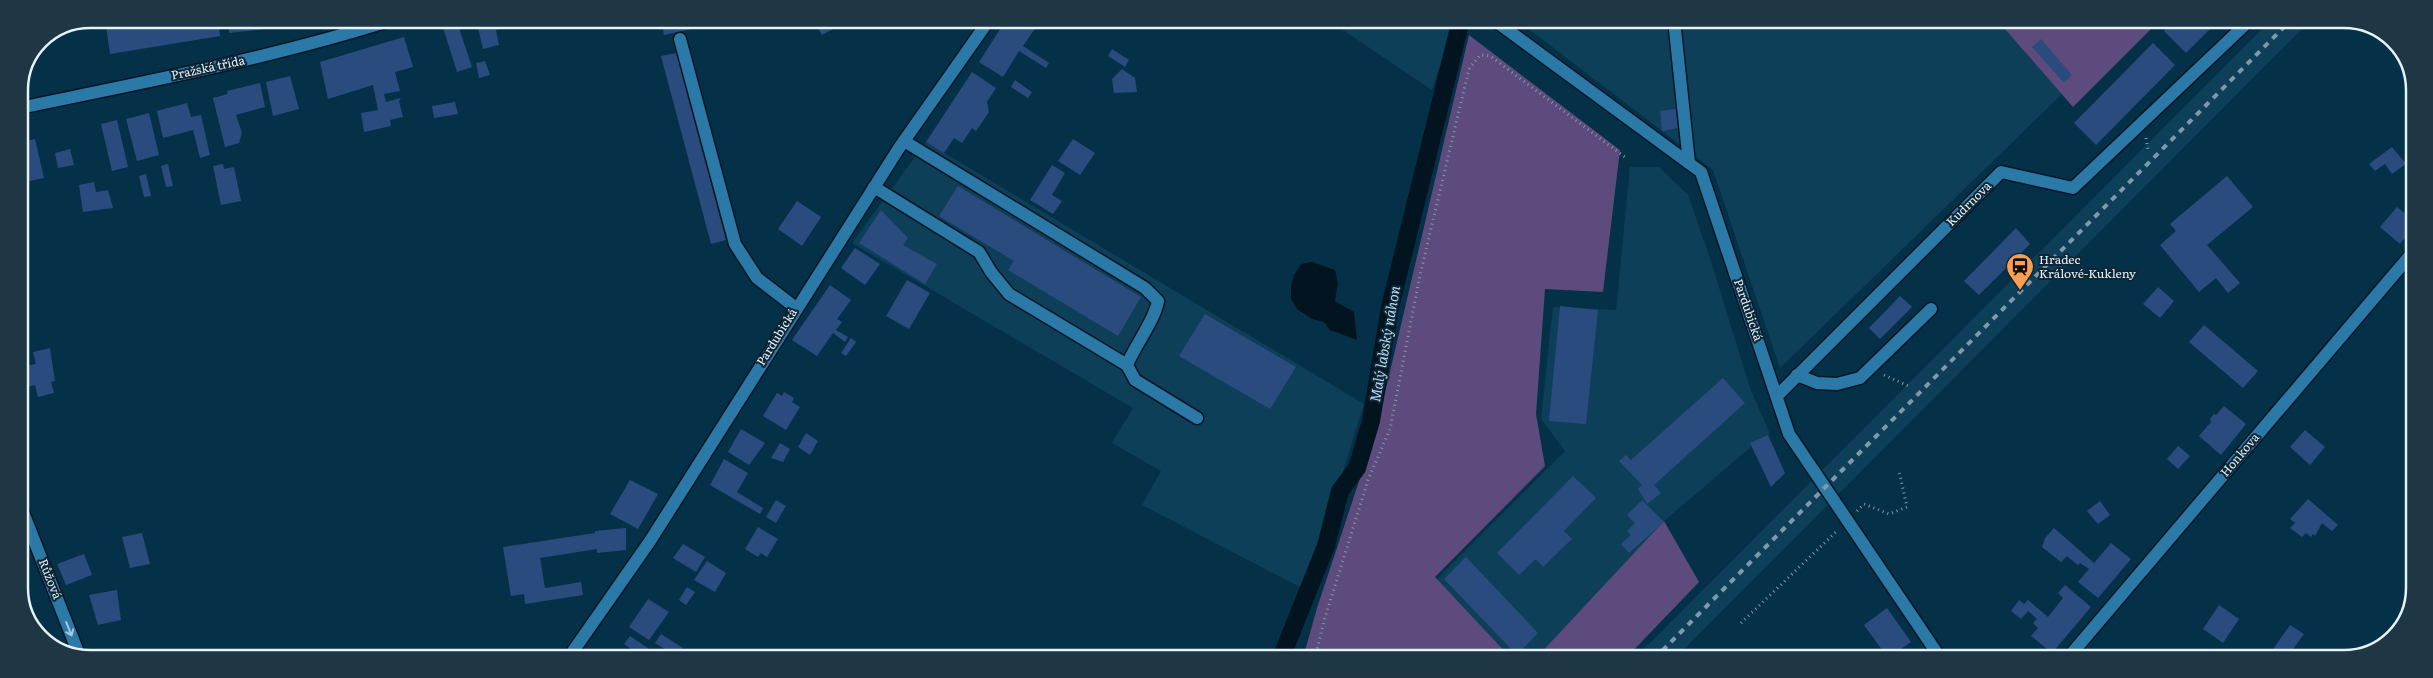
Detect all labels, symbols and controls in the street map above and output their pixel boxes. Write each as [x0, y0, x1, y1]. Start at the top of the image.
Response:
street label: Pražská třída [169, 50, 247, 84]
street label: Kudrnova [1942, 176, 1995, 230]
place label: Hradec Králové-Kukleny [2039, 250, 2136, 282]
station icon: Hradec Králové-Kukleny [2005, 252, 2035, 291]
street label: Pardubická [1730, 276, 1768, 344]
water label: Malý labský náhon [1364, 283, 1404, 404]
street label: Pardubická [751, 304, 801, 369]
street label: Honkova [2216, 428, 2263, 480]
street label: Růžová [35, 556, 67, 602]
one-way arrow [65, 620, 74, 636]

